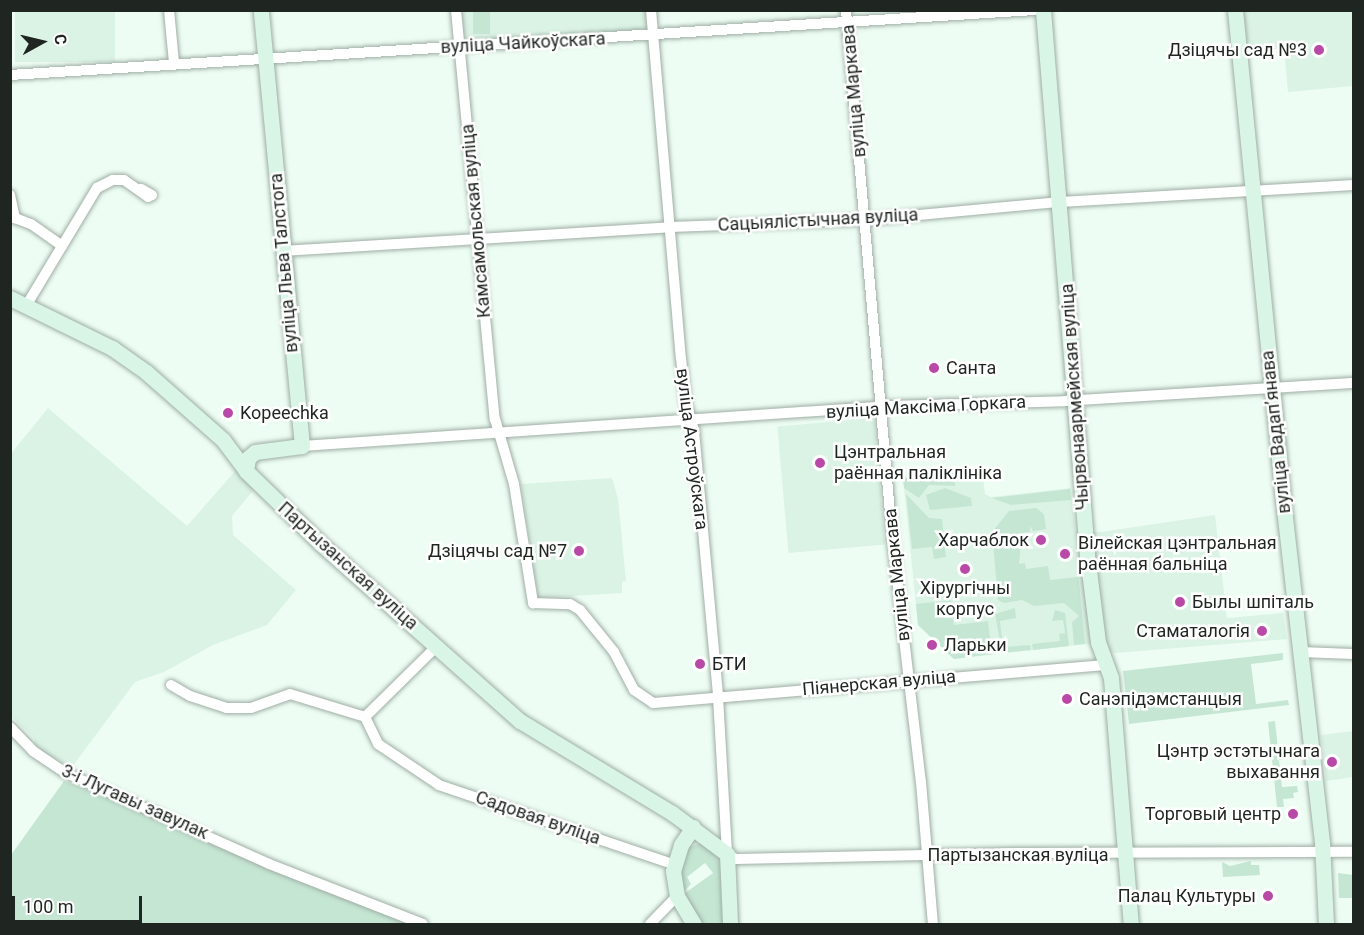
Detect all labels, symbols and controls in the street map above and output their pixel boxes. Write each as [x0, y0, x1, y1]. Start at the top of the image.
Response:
north arrow [12, 12, 72, 72]
street label: вуліца Маркава [837, 24, 871, 158]
street label: вуліца Чайкоўскага [440, 28, 606, 58]
text: С [50, 33, 70, 46]
place label: Дзіцячы сад №3 [1168, 39, 1307, 61]
marker: Дзіцячы сад №3 [1312, 43, 1326, 57]
street label: Камсамольская вуліца [457, 123, 495, 319]
street label: вуліца Льва Талстога [265, 172, 303, 354]
street label: Сацыялістычная вуліца [717, 204, 919, 236]
street label: Чырвонаармейская вуліца [1056, 283, 1094, 511]
street label: вуліца Вадапʼянава [1257, 349, 1295, 515]
place label: Санта [946, 357, 996, 379]
marker: Санта [927, 361, 941, 375]
street label: вуліца Астроўскага [671, 367, 713, 531]
street label: вуліца Максіма Горкага [825, 391, 1027, 423]
place label: Kopeechka [240, 402, 329, 424]
marker: Kopeechka [221, 406, 235, 420]
place label: Цэнтральная раённая паліклініка [834, 442, 1002, 484]
marker: Цэнтральная раённая паліклініка [811, 454, 829, 472]
street label: Партызанская вуліца [274, 497, 422, 635]
street label: вуліца Маркава [879, 508, 915, 642]
place label: Харчаблок [938, 529, 1029, 551]
marker: Харчаблок [1034, 533, 1048, 547]
place label: Вілейская цэнтральная раённая бальніца [1078, 533, 1277, 576]
place label: Дзіцячы сад №7 [428, 540, 567, 562]
marker: Дзіцячы сад №7 [572, 544, 586, 558]
marker: Вілейская цэнтральная раённая бальніца [1056, 545, 1074, 563]
marker: Хірургічны корпус [958, 562, 972, 576]
place label: Хірургічны корпус [920, 578, 1010, 620]
place label: Былы шпіталь [1192, 591, 1314, 613]
marker: Былы шпіталь [1173, 595, 1187, 609]
place label: Стаматалогія [1136, 620, 1250, 642]
marker: Стаматалогія [1255, 624, 1269, 638]
place label: Ларьки [944, 634, 1007, 656]
marker: Ларьки [925, 638, 939, 652]
place label: БТИ [712, 653, 747, 675]
marker: БТИ [693, 657, 707, 671]
street label: Піянерская вуліца [801, 666, 957, 700]
place label: Санэпідэмстанцыя [1079, 688, 1242, 710]
marker: Санэпідэмстанцыя [1060, 692, 1074, 706]
place label: Цэнтр эстэтычнага выхавання [1157, 741, 1320, 783]
marker: Цэнтр эстэтычнага выхавання [1325, 755, 1339, 769]
street label: 3-і Лугавы завулак [58, 760, 212, 844]
street label: Садовая вуліца [473, 787, 603, 849]
place label: Торговый центр [1145, 803, 1281, 825]
marker: Торговый центр [1286, 807, 1300, 821]
street label: Партызанская вуліца [928, 844, 1108, 866]
scale bar [15, 884, 146, 922]
place label: Палац Культуры [1118, 885, 1256, 907]
marker: Палац Культуры [1261, 889, 1275, 903]
text: 100 m [23, 896, 74, 917]

